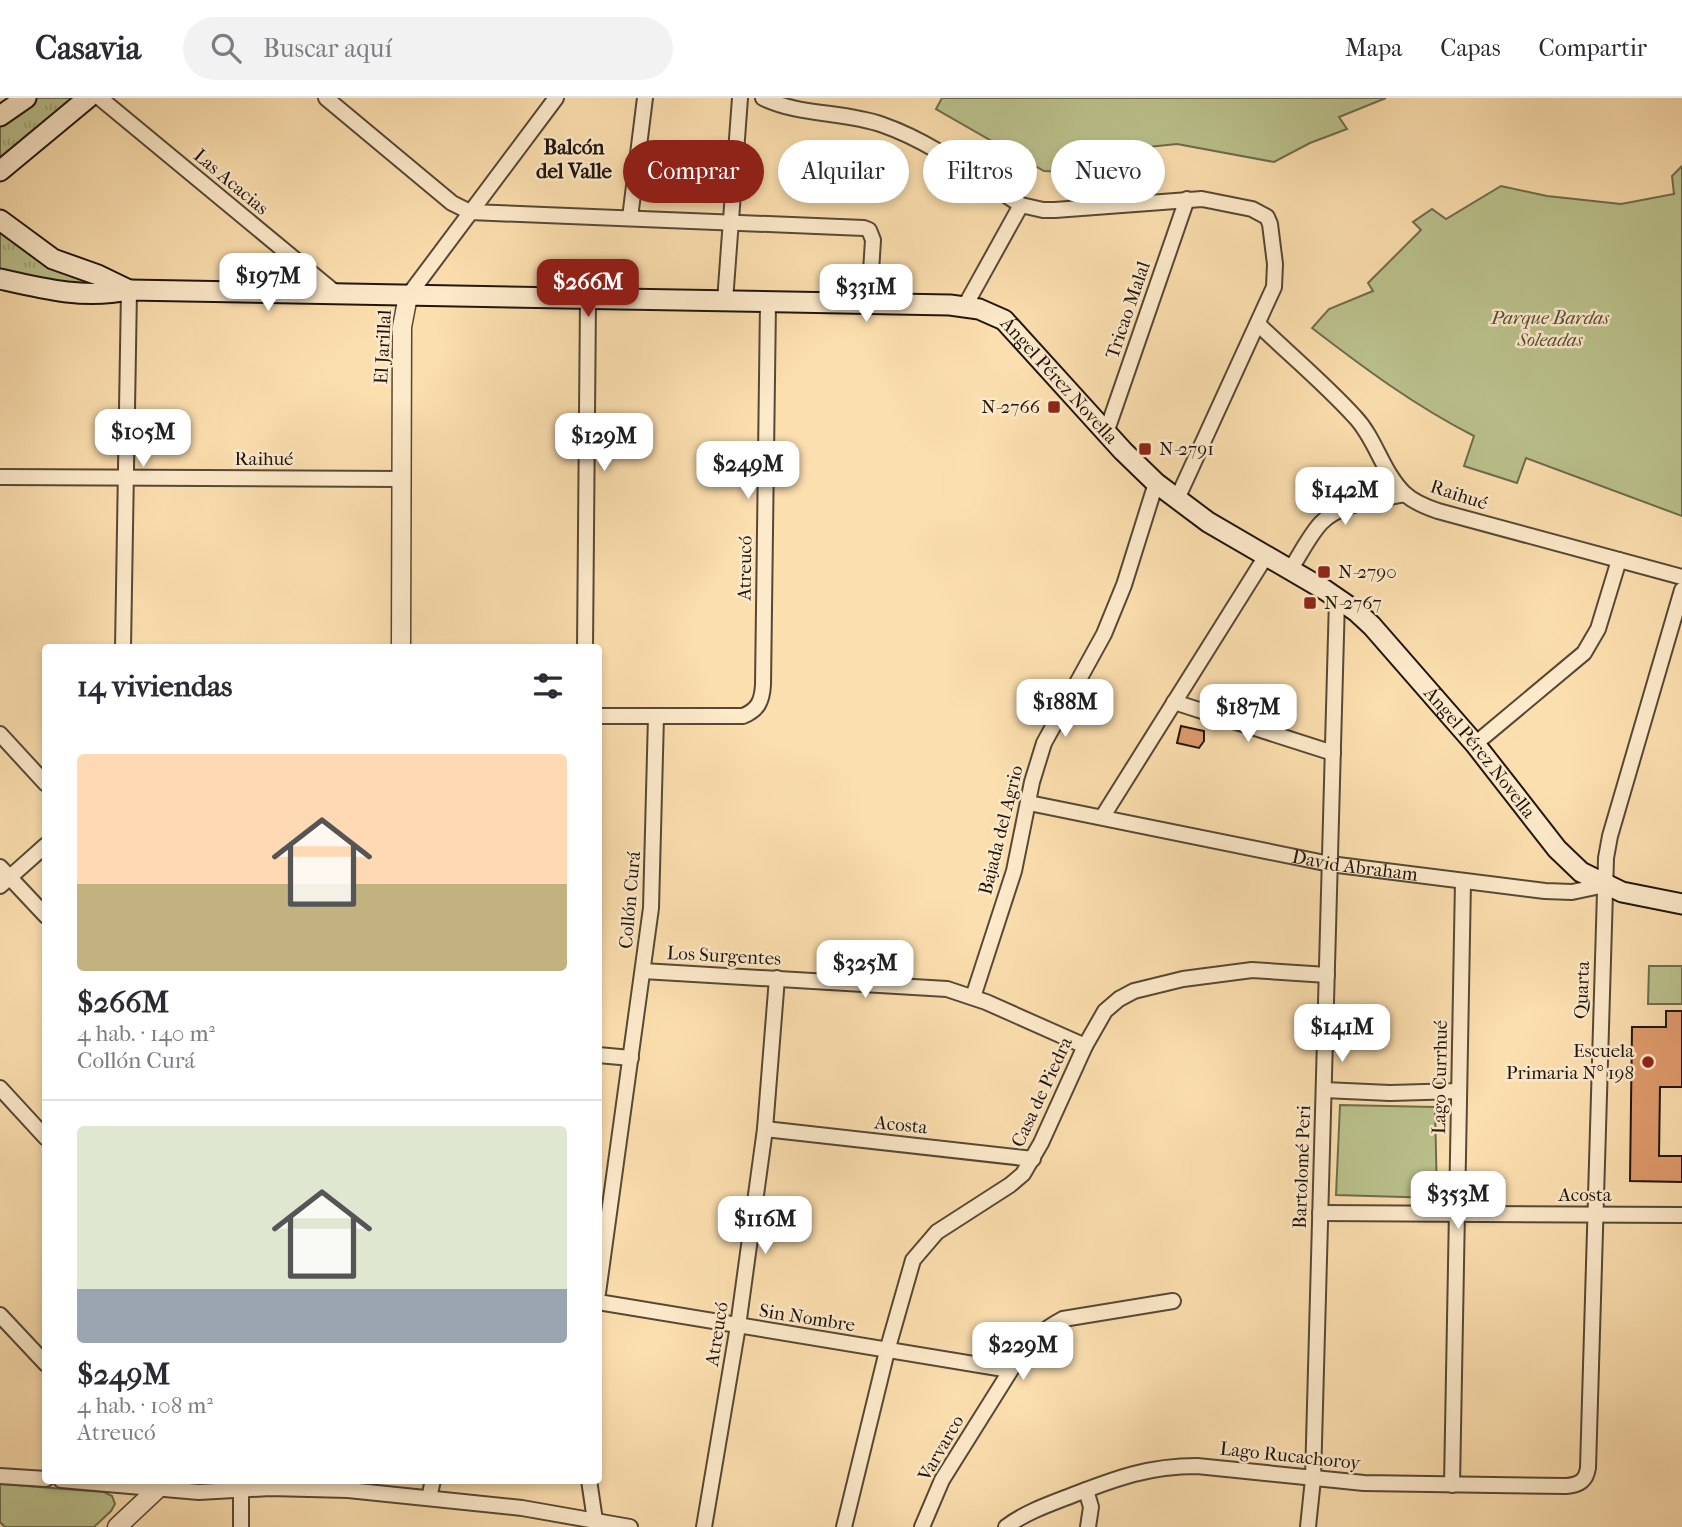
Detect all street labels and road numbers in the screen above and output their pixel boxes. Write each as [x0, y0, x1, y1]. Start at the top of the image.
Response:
street label: Las Acacias [189, 144, 273, 220]
street label: Tricao Malal [1101, 258, 1155, 362]
street label: El Jarillal [370, 309, 396, 385]
street label: Ángel Pérez Novella [995, 312, 1122, 449]
street label: Raihué [235, 448, 293, 470]
street label: Raihué [1428, 475, 1490, 515]
street label: Atreucó [733, 535, 757, 602]
street label: Ángel Pérez Novella [1418, 682, 1540, 823]
street label: Bajada del Agrio [974, 763, 1028, 897]
street label: David Abraham [1290, 846, 1419, 886]
street label: Collón Curá [615, 850, 645, 950]
street label: Los Surgentes [666, 942, 782, 970]
street label: Quarta [1570, 960, 1594, 1019]
street label: Lago Currhué [1428, 1020, 1452, 1134]
street label: Casa de Piedra [1007, 1033, 1077, 1150]
street label: Bartolomé Peri [1289, 1104, 1315, 1229]
street label: Acosta [873, 1111, 929, 1139]
street label: Acosta [1558, 1184, 1612, 1206]
street label: Atreucó [701, 1300, 733, 1369]
street label: Sin Nombre [757, 1300, 857, 1336]
street label: Varvarco [913, 1411, 969, 1486]
street label: Lago Rucachoroy [1219, 1438, 1362, 1474]

